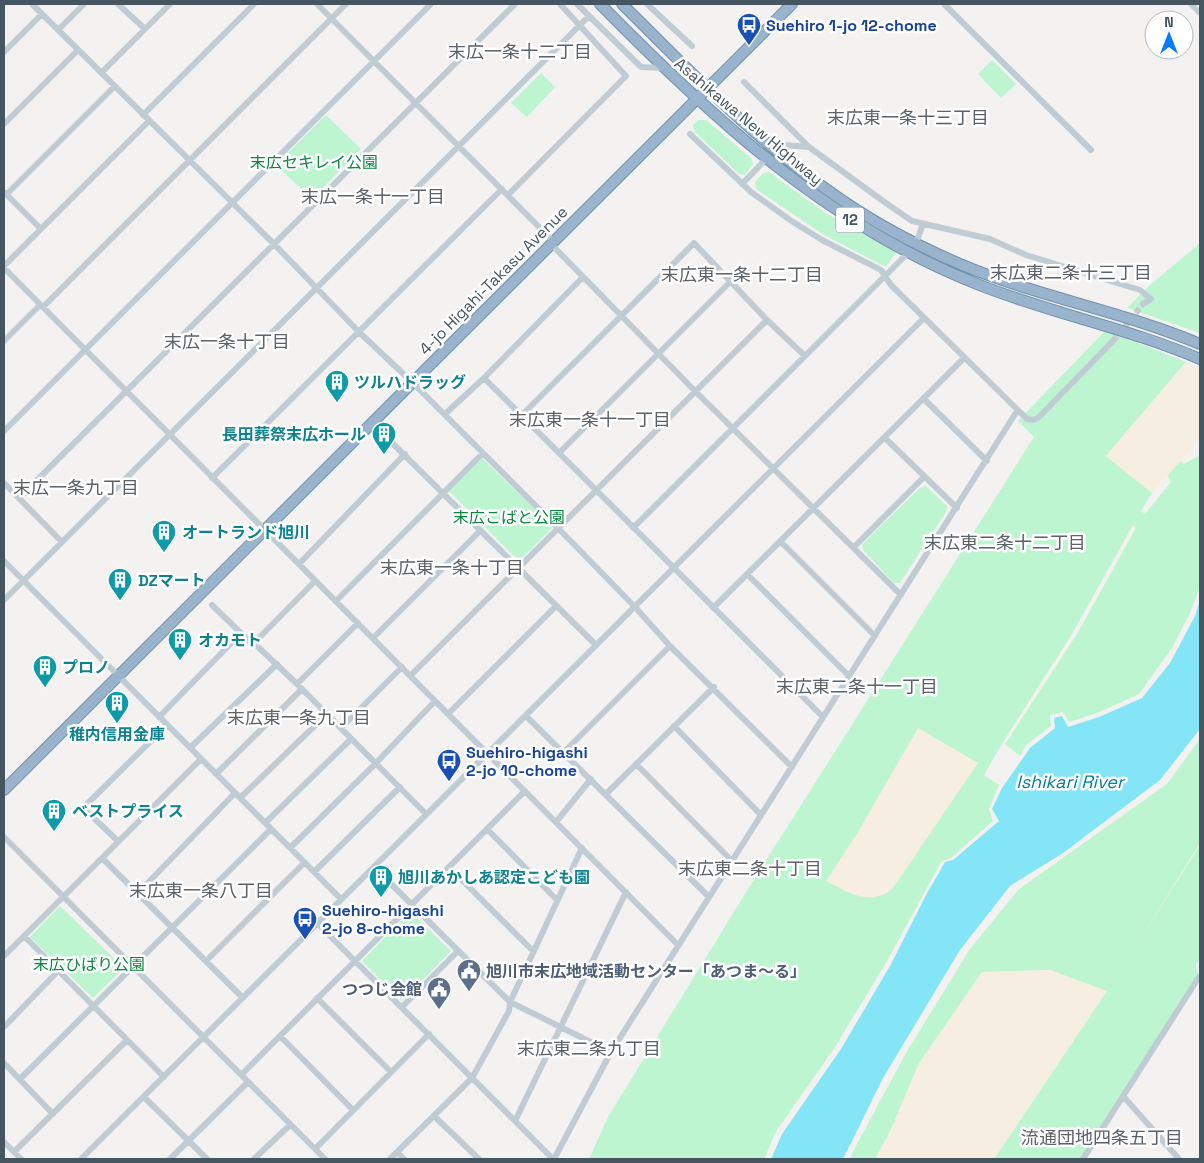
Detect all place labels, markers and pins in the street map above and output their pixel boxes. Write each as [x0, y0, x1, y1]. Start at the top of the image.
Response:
bus stop icon: Suehiro 1-jo 12-chome [736, 12, 762, 46]
place label: Suehiro 1-jo 12-chome [766, 15, 937, 36]
building icon: ツルハドラッグ [324, 369, 350, 403]
place label: ツルハドラッグ [354, 372, 466, 393]
building icon: 長田葬祭末広ホール [371, 421, 397, 455]
place label: 長田葬祭末広ホール [222, 424, 366, 445]
building icon: オートランド旭川 [151, 519, 177, 553]
place label: オートランド旭川 [182, 522, 310, 543]
building icon: DZマート [107, 567, 133, 601]
place label: DZマート [138, 570, 206, 591]
building icon: オカモト [167, 627, 193, 661]
place label: オカモト [198, 630, 262, 651]
building icon: プロノ [32, 654, 58, 688]
place label: プロノ [62, 657, 110, 678]
building icon: 稚内信用金庫 [104, 690, 130, 724]
place label: 稚内信用金庫 [69, 724, 165, 745]
place label: Suehiro-higashi 2-jo 10-chome [466, 742, 588, 781]
bus stop icon: Suehiro-higashi 2-jo 10-chome [436, 748, 462, 782]
building icon: ベストプライス [41, 798, 67, 832]
place label: ベストプライス [72, 801, 184, 822]
building icon: 旭川あかしあ認定こども園 [368, 864, 394, 898]
place label: 旭川あかしあ認定こども園 [398, 867, 590, 888]
place label: Suehiro-higashi 2-jo 8-chome [322, 900, 444, 939]
bus stop icon: Suehiro-higashi 2-jo 8-chome [292, 906, 318, 940]
public building icon: 旭川市末広地域活動センター「あつま〜る」 [456, 958, 482, 992]
place label: 旭川市末広地域活動センター「あつま〜る」 [486, 961, 806, 982]
public building icon: つつじ会館 [426, 976, 452, 1010]
place label: つつじ会館 [342, 979, 422, 1000]

